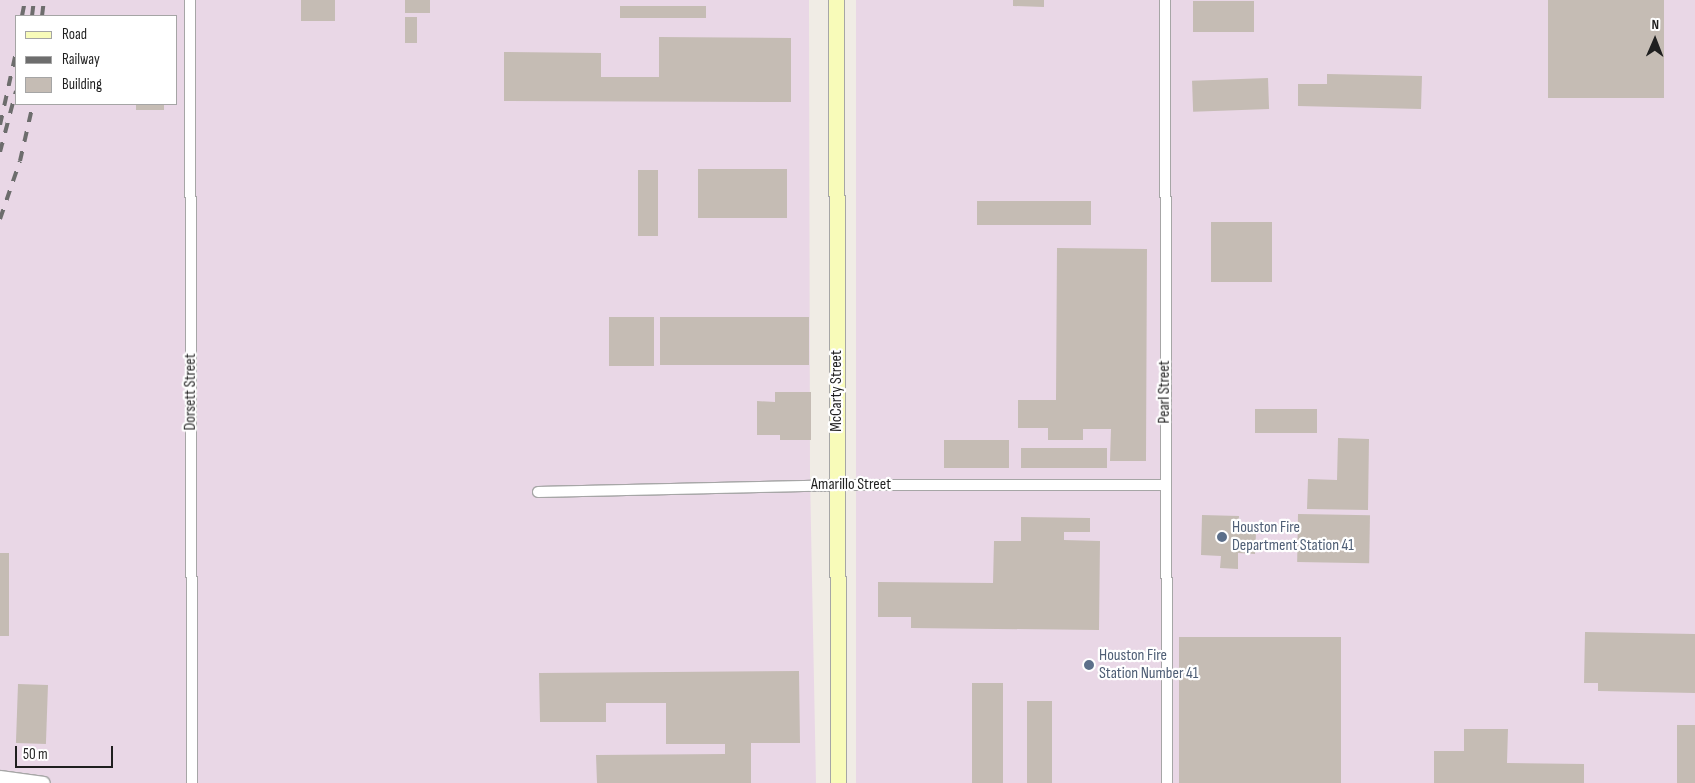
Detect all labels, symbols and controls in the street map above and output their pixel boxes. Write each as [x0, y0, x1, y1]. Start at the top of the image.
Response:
legend [15, 15, 178, 105]
north arrow [1630, 15, 1680, 65]
text: N [1651, 16, 1659, 33]
text: Road [62, 25, 87, 44]
text: Railway [62, 50, 100, 69]
text: Building [62, 75, 102, 94]
street label: McCarty Street [827, 350, 847, 432]
street label: Dorsett Street [181, 353, 201, 431]
street label: Pearl Street [1155, 360, 1175, 424]
street label: Amarillo Street [811, 475, 891, 495]
place label: Houston Fire Department Station 41 [1232, 518, 1354, 556]
marker: Houston Fire Department Station 41 [1216, 531, 1228, 543]
place label: Houston Fire Station Number 41 [1099, 646, 1198, 684]
marker: Houston Fire Station Number 41 [1083, 659, 1095, 671]
scale bar [18, 736, 115, 768]
text: 50 m [23, 745, 48, 764]

